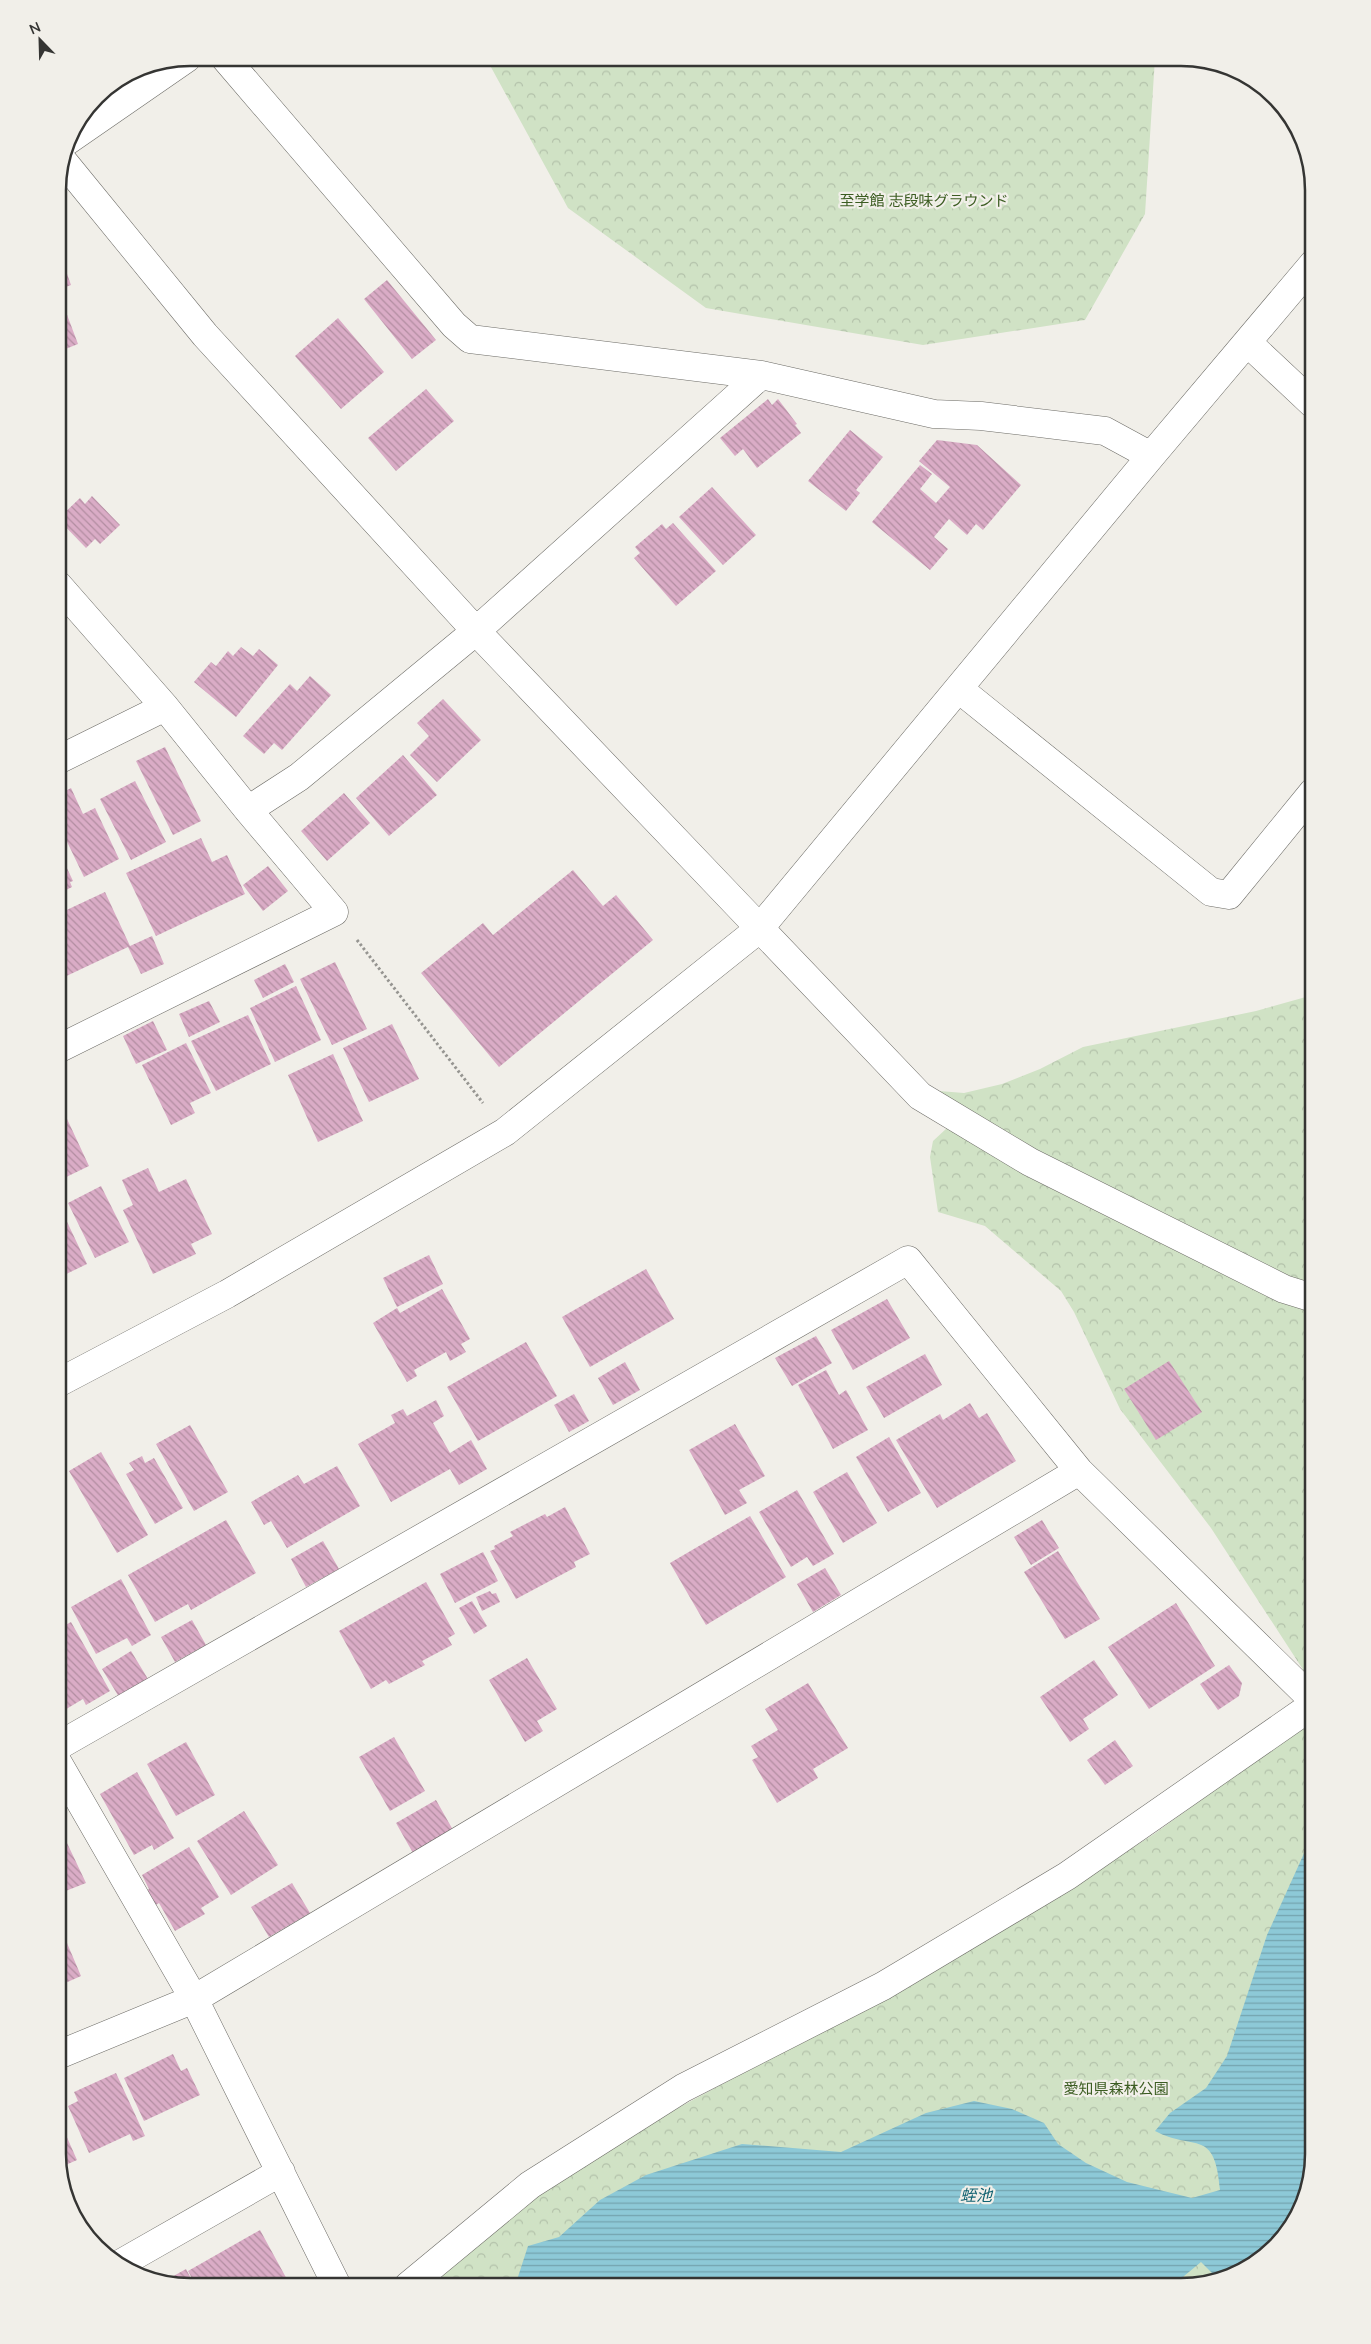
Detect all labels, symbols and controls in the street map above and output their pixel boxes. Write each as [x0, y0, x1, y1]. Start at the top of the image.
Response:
north arrow [15, 15, 65, 65]
text: N [27, 18, 43, 38]
park label: 至学館 志段味グラウンド [840, 191, 1008, 210]
park label: 愛知県森林公園 [1063, 2079, 1169, 2098]
water label: 蛭池 [960, 2185, 994, 2205]

